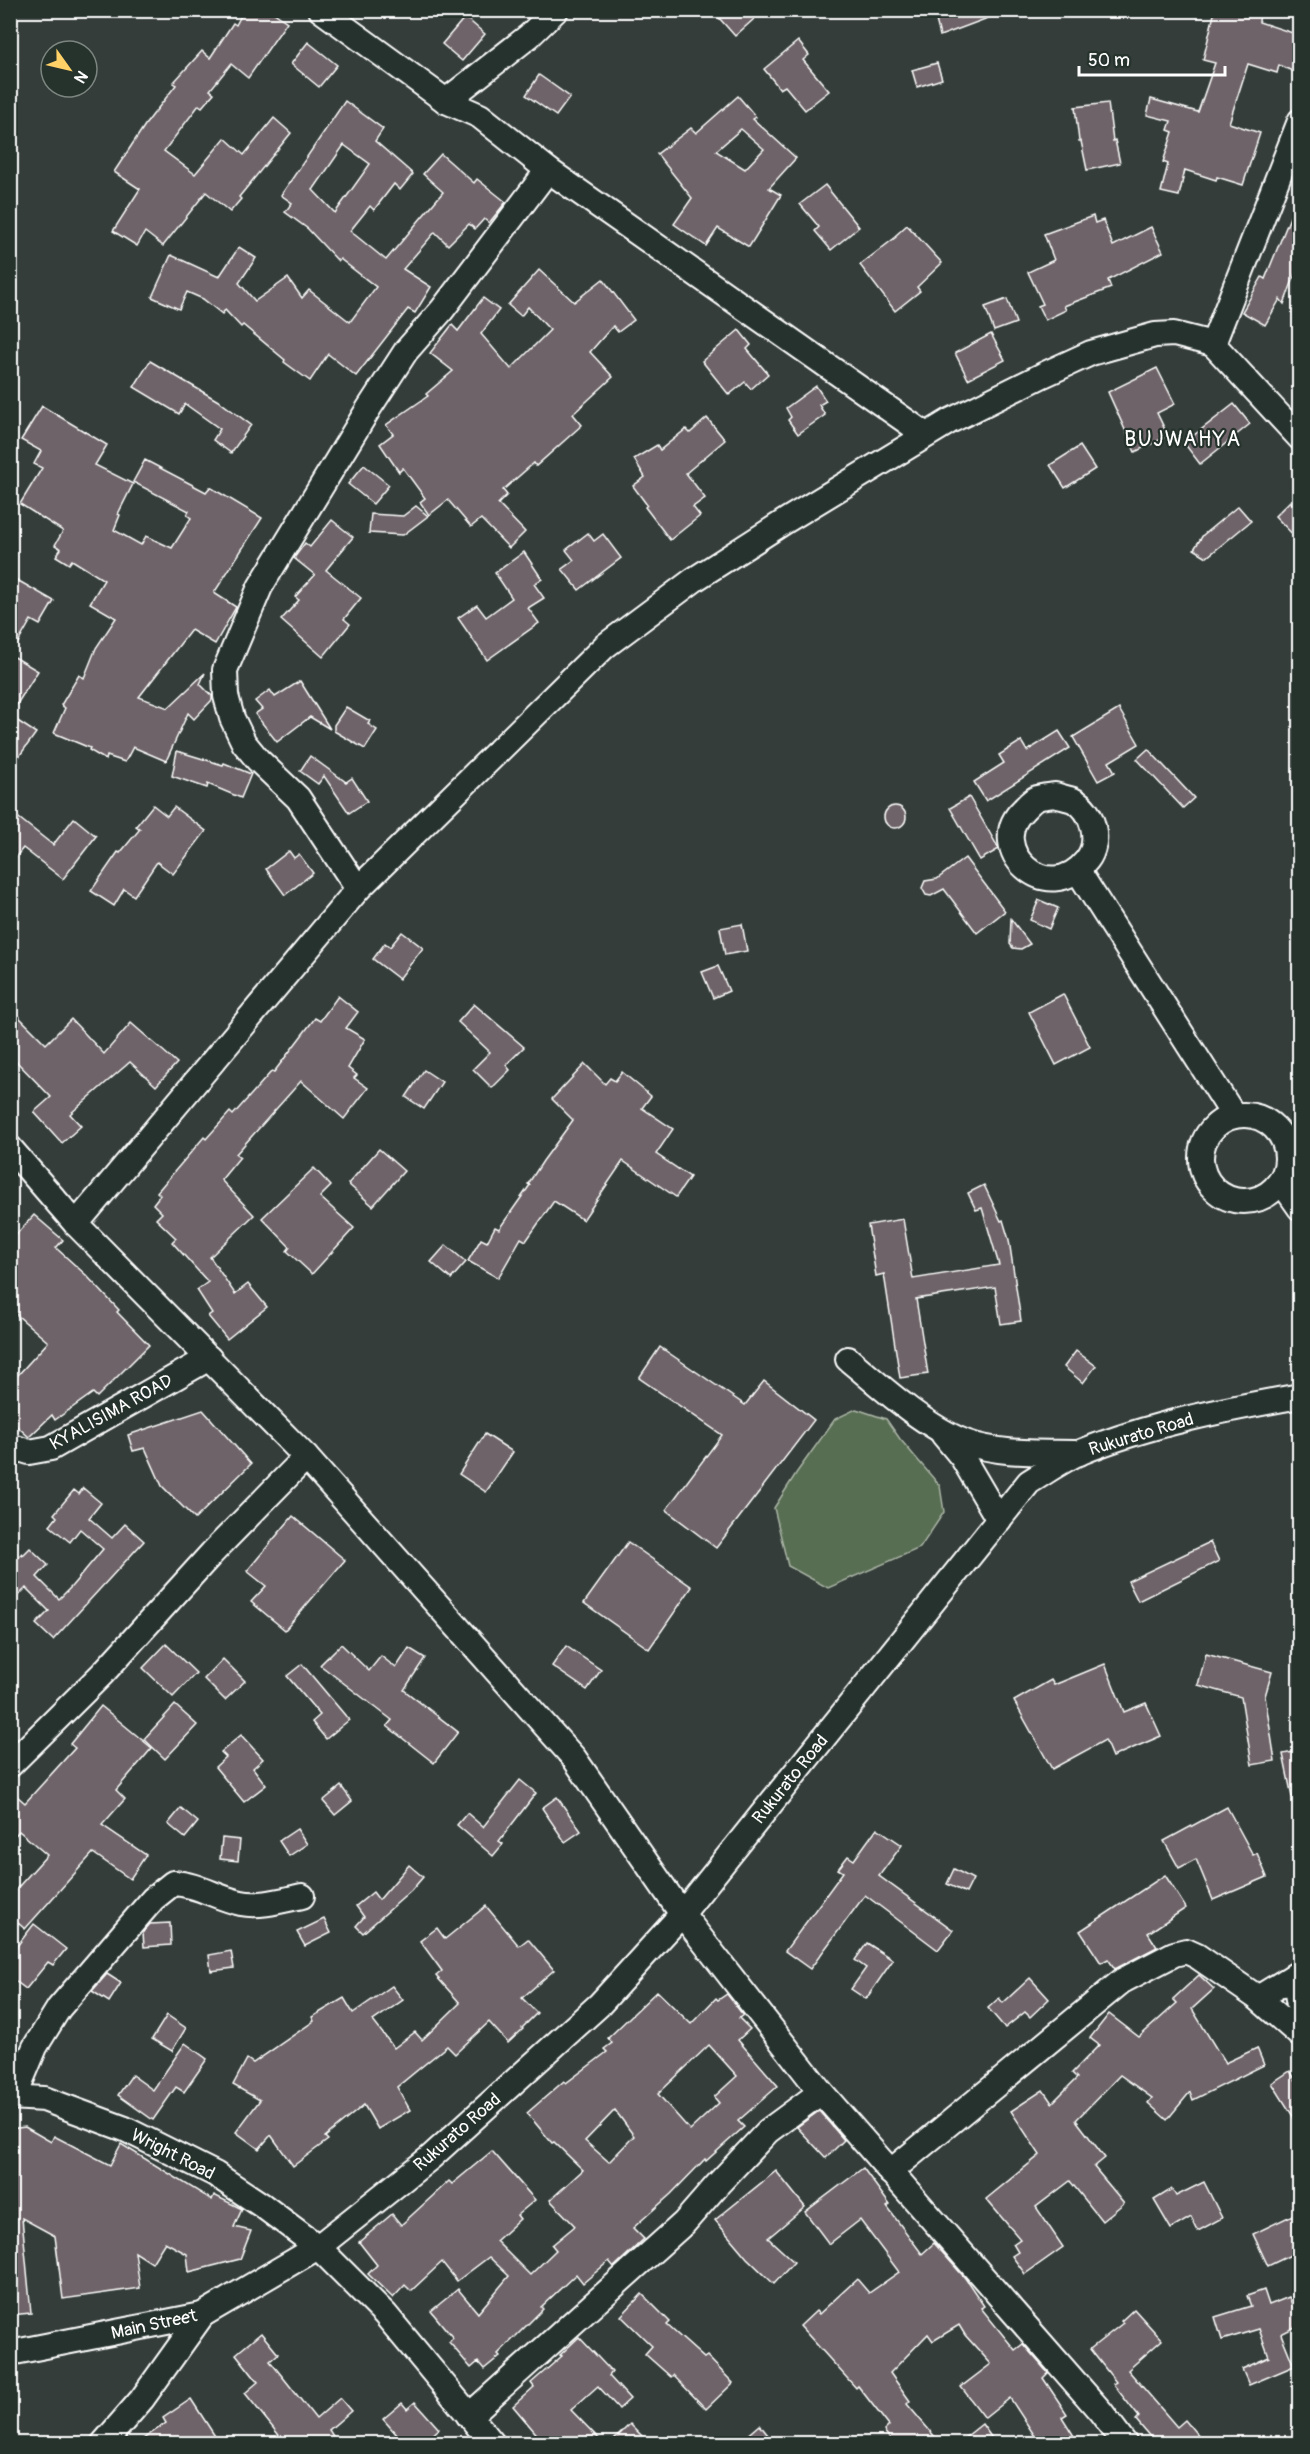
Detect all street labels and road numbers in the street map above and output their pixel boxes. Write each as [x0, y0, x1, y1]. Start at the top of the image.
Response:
street label: KYALISIMA ROAD [46, 1369, 177, 1456]
street label: Rukurato Road [1086, 1408, 1196, 1461]
street label: Rukurato Road [747, 1730, 833, 1829]
street label: Rukurato Road [409, 2088, 506, 2177]
street label: Wright Road [127, 2124, 219, 2185]
street label: Main Street [109, 2304, 200, 2345]

